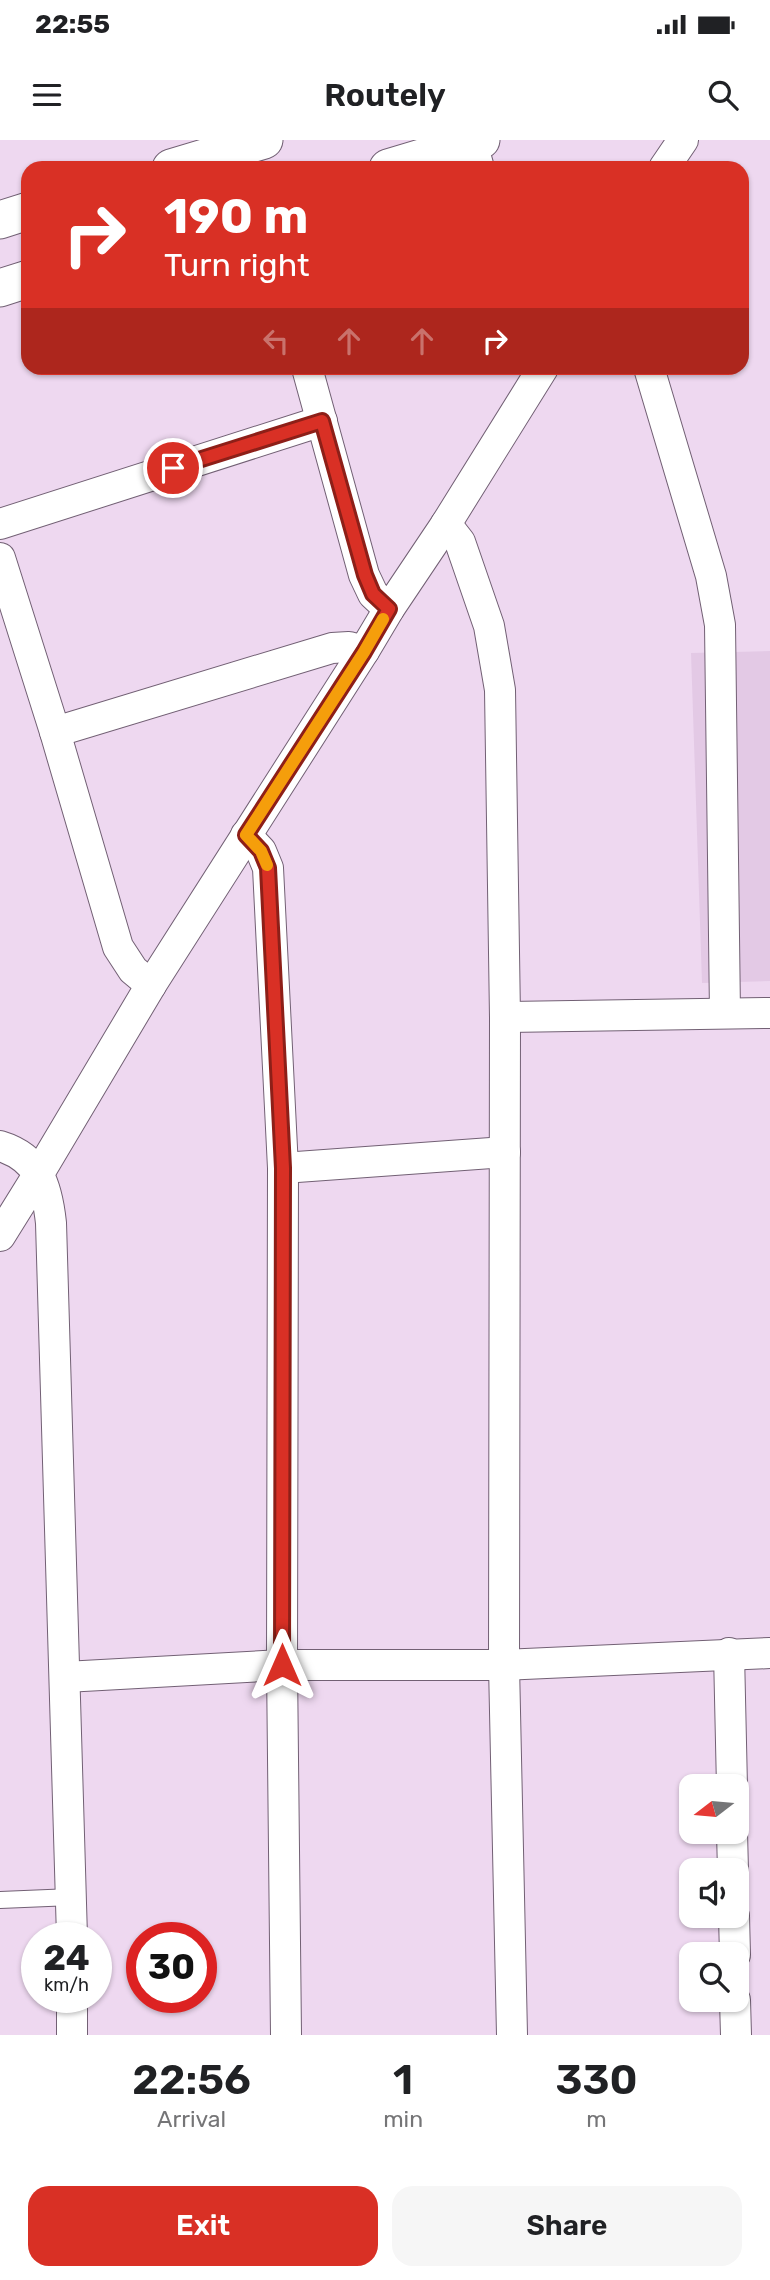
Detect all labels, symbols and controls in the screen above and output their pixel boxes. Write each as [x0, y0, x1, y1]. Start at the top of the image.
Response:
text: 22:55 [35, 9, 110, 40]
icon: menu [28, 76, 66, 114]
text: Routely [324, 76, 446, 114]
icon: search [704, 76, 742, 114]
text: 190 m [164, 187, 308, 245]
icon: right [49, 189, 140, 280]
text: Turn right [164, 246, 309, 284]
icon: left [257, 322, 295, 360]
icon: ahead [330, 322, 368, 360]
icon: ahead [403, 322, 441, 360]
icon: right [476, 322, 514, 360]
pin [143, 438, 203, 498]
icon: arrive [154, 449, 192, 487]
position arrow [245, 1628, 319, 1702]
north arrow [679, 1774, 749, 1844]
map controls [679, 1774, 749, 2012]
button: sound [679, 1858, 749, 1928]
speed limit sign: 30 [126, 1922, 217, 2013]
text: 24 [43, 1937, 90, 1979]
button: search [679, 1942, 749, 2012]
text: km/h [44, 1974, 89, 1996]
text: 22:56 [132, 2055, 251, 2105]
text: 1 [393, 2055, 413, 2105]
text: 330 [555, 2055, 638, 2105]
text: Arrival [157, 2105, 226, 2133]
text: min [383, 2105, 423, 2133]
text: m [586, 2105, 607, 2133]
button: Exit [28, 2186, 378, 2266]
button: Share [392, 2186, 742, 2266]

